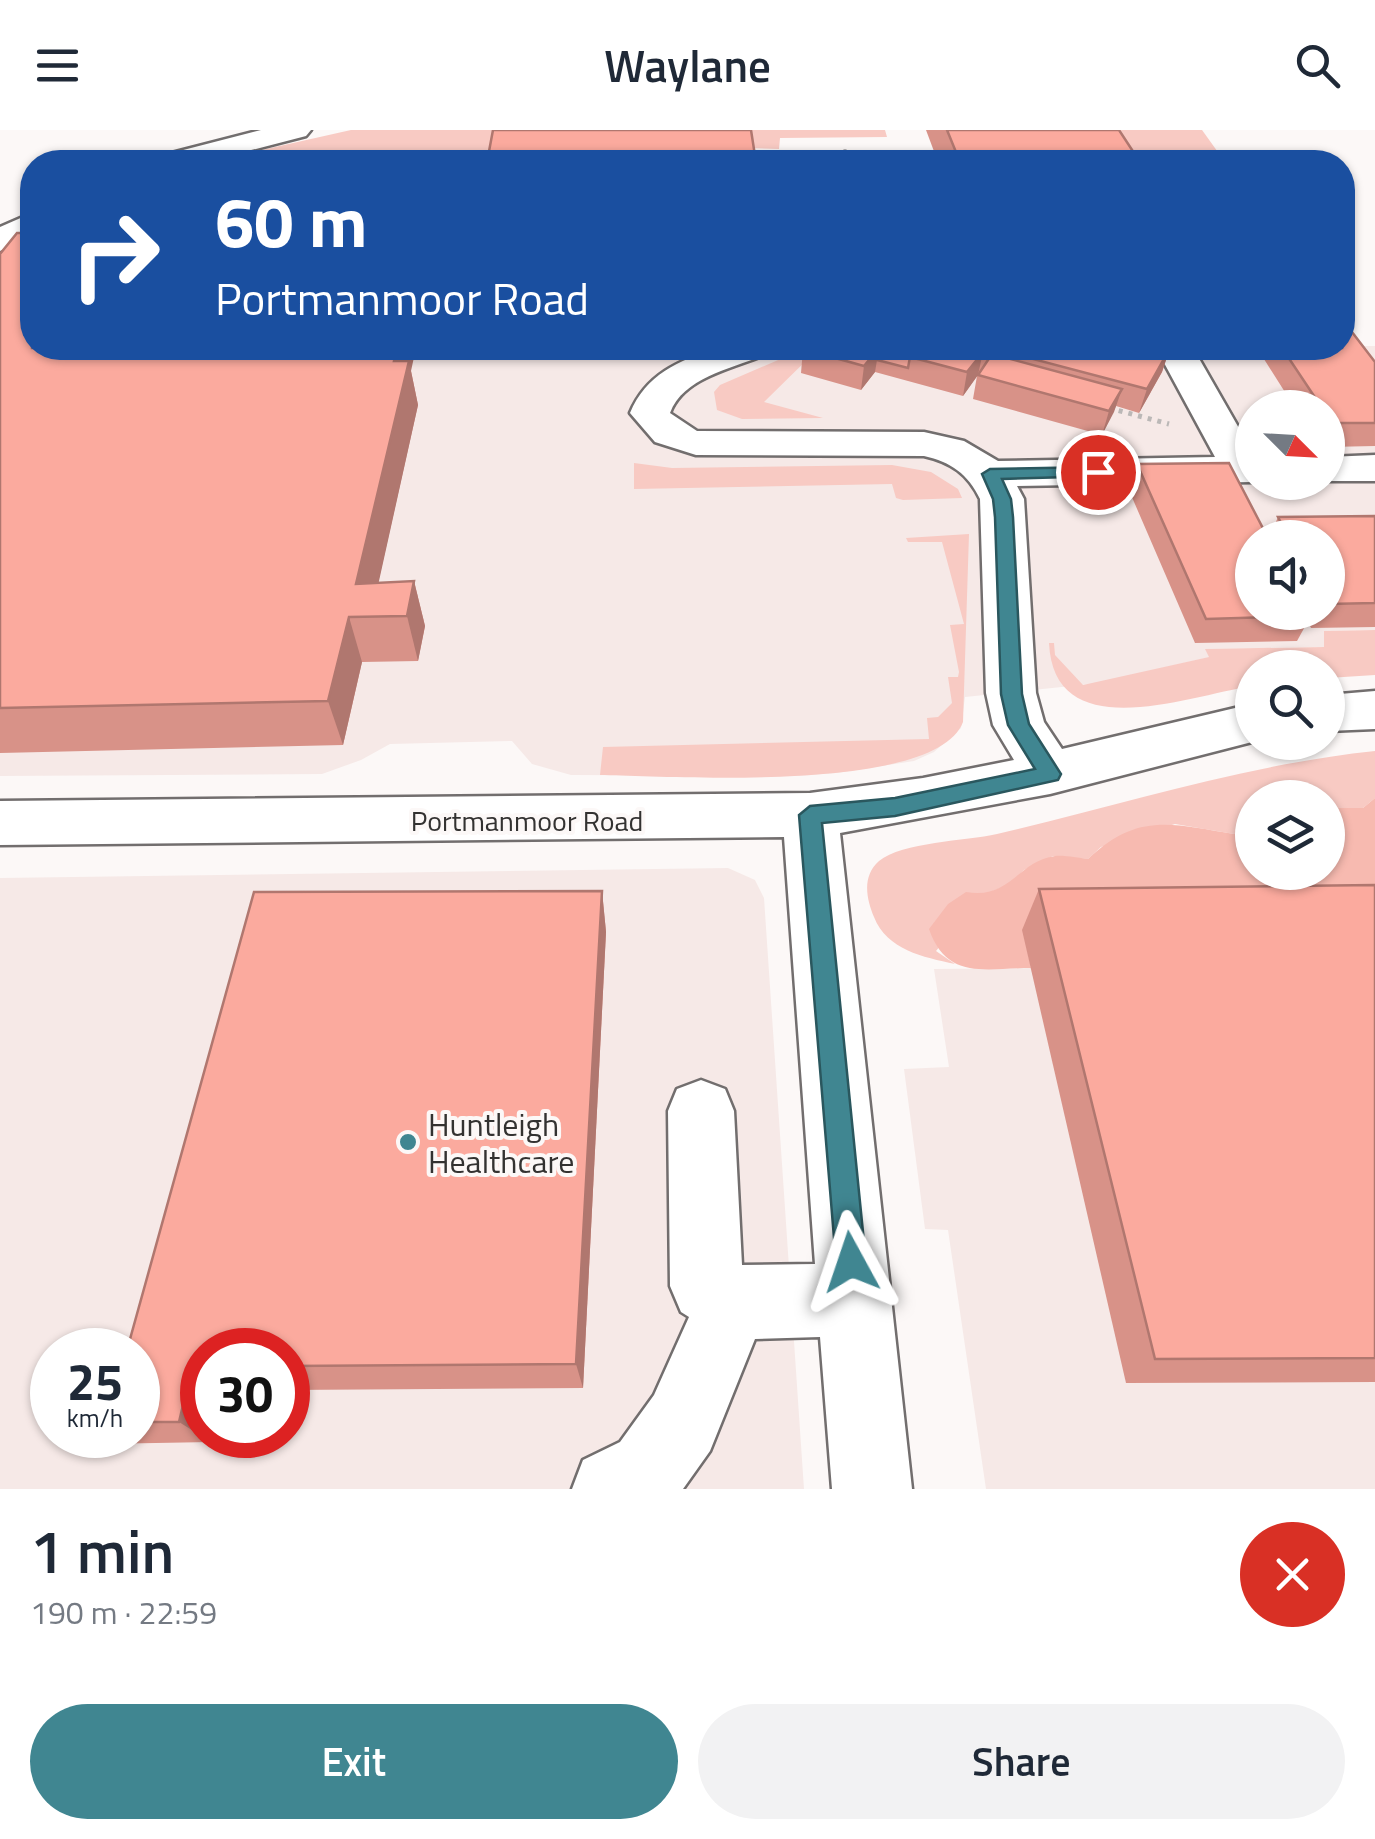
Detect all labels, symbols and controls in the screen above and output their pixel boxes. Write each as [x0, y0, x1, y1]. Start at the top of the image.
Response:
text: Waylane [604, 31, 771, 99]
icon: menu [30, 38, 85, 93]
icon: search [1290, 38, 1345, 93]
text: 60 m [215, 168, 368, 274]
icon: right [50, 190, 180, 320]
text: Portmanmoor Road [215, 264, 589, 332]
north arrow [1235, 390, 1345, 500]
map controls [1235, 390, 1345, 890]
pin [1056, 430, 1141, 515]
icon: arrive [1071, 445, 1126, 500]
button: sound [1235, 520, 1345, 630]
button: search [1235, 650, 1345, 760]
button: layers [1235, 780, 1345, 890]
street label: Portmanmoor Road [411, 799, 643, 842]
place label: Huntleigh Healthcare [428, 1100, 574, 1185]
marker: Huntleigh Healthcare [397, 1131, 419, 1153]
position arrow [799, 1210, 903, 1314]
speed limit sign: 30 [180, 1328, 310, 1458]
text: 25 [67, 1343, 123, 1419]
text: km/h [67, 1399, 123, 1437]
text: 1 min [30, 1505, 174, 1596]
button: close [1240, 1522, 1345, 1627]
text: 190 m · 22:59 [30, 1588, 217, 1636]
button: Exit [30, 1704, 678, 1819]
button: Share [698, 1704, 1345, 1819]

